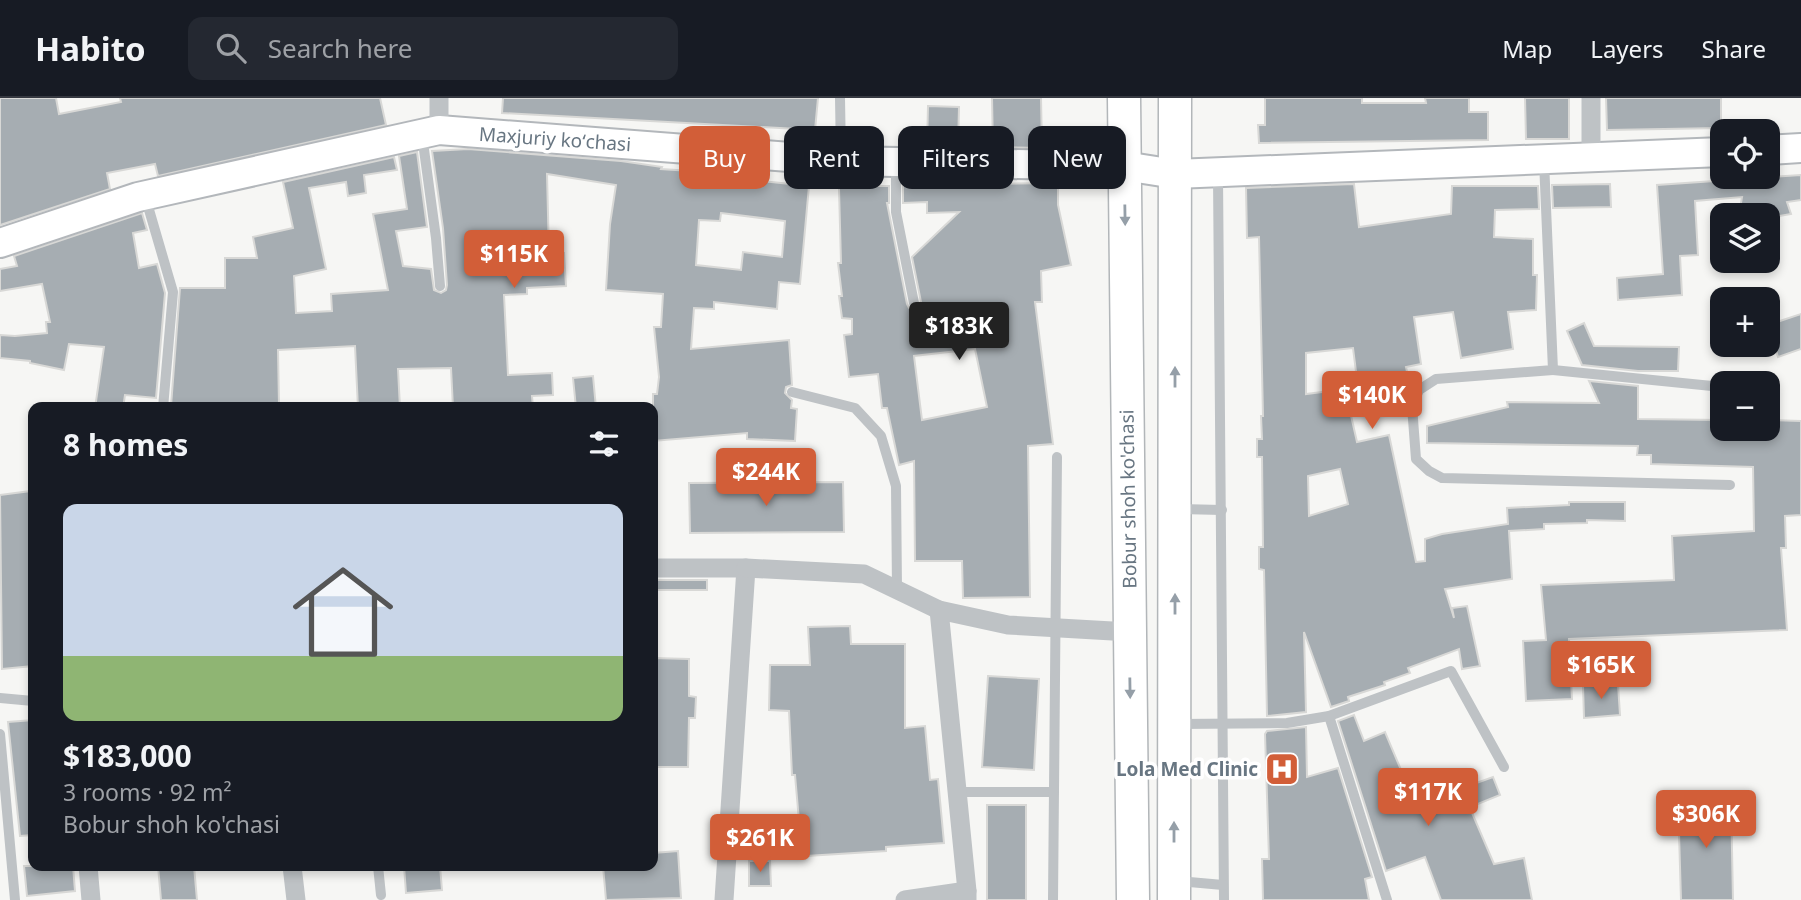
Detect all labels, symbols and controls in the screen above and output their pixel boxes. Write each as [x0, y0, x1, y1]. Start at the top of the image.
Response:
search box [188, 17, 678, 80]
text: Habito [35, 26, 146, 71]
icon: search [212, 29, 250, 67]
text: Search here [268, 30, 412, 66]
text: Map [1502, 32, 1552, 65]
text: Layers [1590, 32, 1664, 65]
text: Share [1702, 32, 1766, 65]
map controls [1710, 119, 1780, 441]
button: locate [1710, 119, 1780, 189]
street label: Maxjuriy koʻchasi [478, 121, 632, 157]
chip: Buy [679, 126, 770, 189]
chip: Rent [784, 126, 884, 189]
chip: Filters [898, 126, 1014, 189]
chip: New [1028, 126, 1126, 189]
button: layers [1710, 203, 1780, 273]
one-way arrow [1119, 204, 1130, 226]
pin: $115K [465, 230, 563, 290]
text: $115K [480, 237, 548, 269]
button: + [1710, 287, 1780, 357]
pin: $183K [910, 302, 1008, 362]
text: $183K [925, 309, 993, 341]
one-way arrow [1169, 366, 1181, 388]
button: − [1710, 371, 1780, 441]
pin: $140K [1323, 372, 1421, 431]
text: $140K [1338, 378, 1406, 410]
street label: Bobur shoh ko'chasi [1113, 409, 1143, 589]
text: 8 homes [63, 424, 188, 465]
icon: filters [585, 425, 623, 463]
pin: $244K [717, 448, 815, 508]
text: $244K [732, 455, 800, 487]
icon: home [280, 549, 406, 675]
one-way arrow [1169, 593, 1181, 615]
pin: $165K [1552, 642, 1650, 701]
text: $165K [1567, 648, 1635, 680]
one-way arrow [1124, 677, 1136, 699]
text: $183,000 [63, 735, 192, 776]
hospital icon: Lola Med Clinic [1263, 750, 1301, 788]
place label: Lola Med Clinic [1116, 756, 1258, 782]
pin: $117K [1379, 768, 1477, 828]
text: $117K [1394, 775, 1462, 807]
text: 3 rooms · 92 m² [63, 776, 232, 808]
pin: $306K [1657, 790, 1755, 850]
text: $306K [1672, 797, 1740, 829]
text: Bobur shoh ko'chasi [63, 808, 280, 840]
pin: $261K [711, 814, 809, 874]
text: $261K [726, 821, 794, 853]
one-way arrow [1168, 821, 1180, 843]

